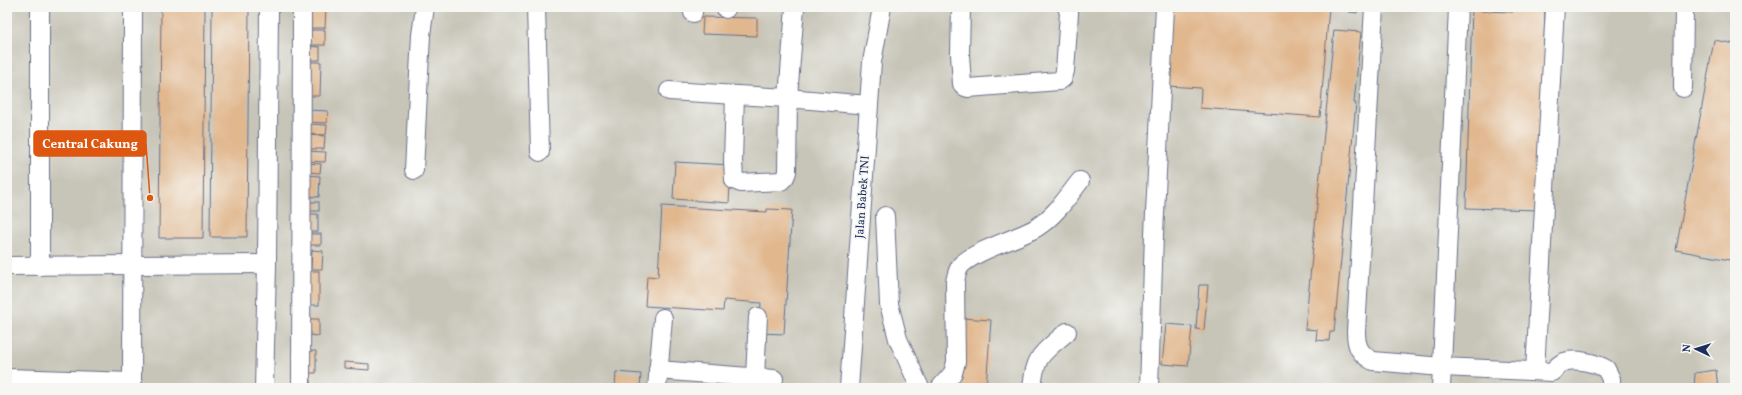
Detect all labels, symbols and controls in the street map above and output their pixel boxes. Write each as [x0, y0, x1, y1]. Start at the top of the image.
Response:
callout: Central Cakung [34, 131, 146, 156]
text: Central Cakung [42, 136, 138, 154]
street label: Jalan Babek TNI [852, 155, 874, 239]
north arrow [1676, 329, 1716, 369]
text: N [1680, 344, 1695, 353]

